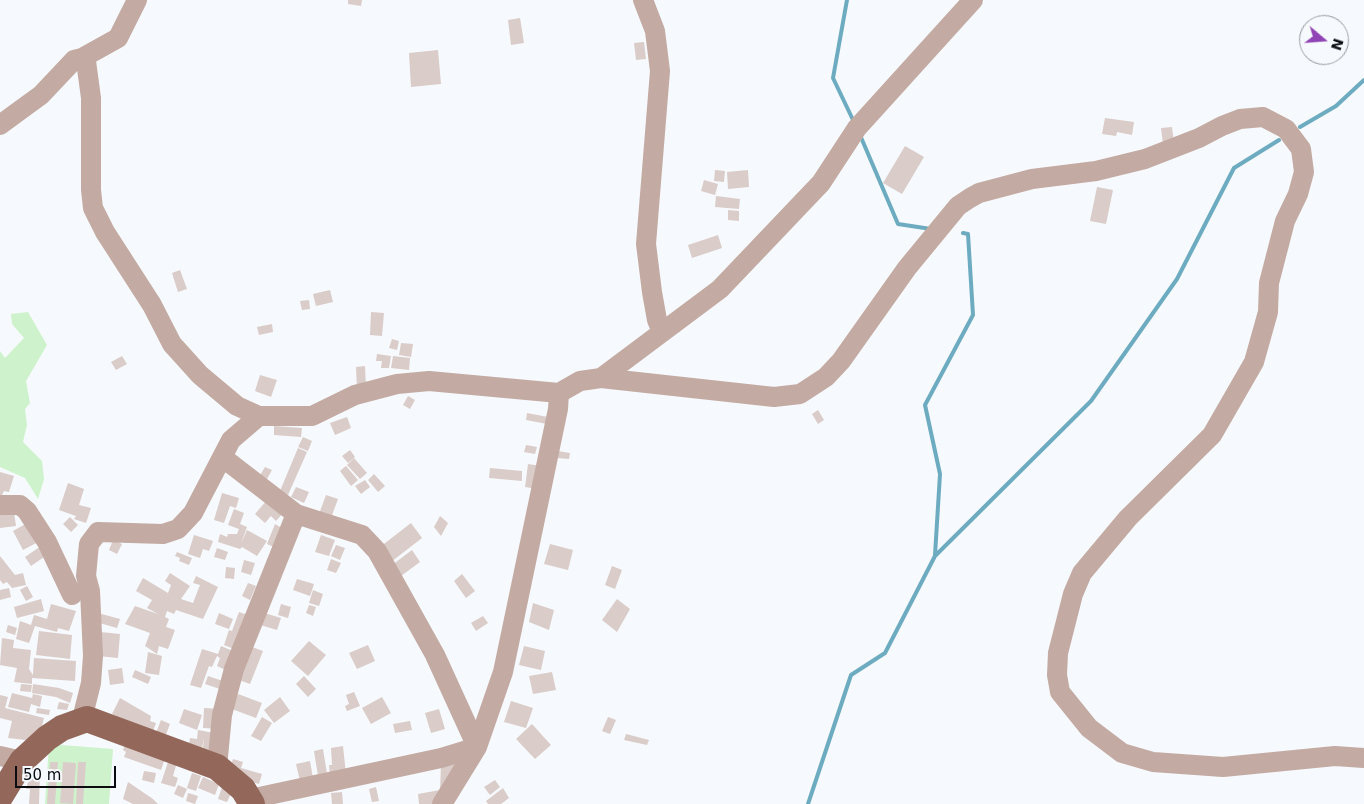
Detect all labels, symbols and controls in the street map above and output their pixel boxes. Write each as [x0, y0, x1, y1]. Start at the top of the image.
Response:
north arrow [1299, 15, 1349, 65]
text: N [1328, 36, 1347, 52]
scale bar [18, 756, 119, 788]
text: 50 m [23, 766, 61, 784]

